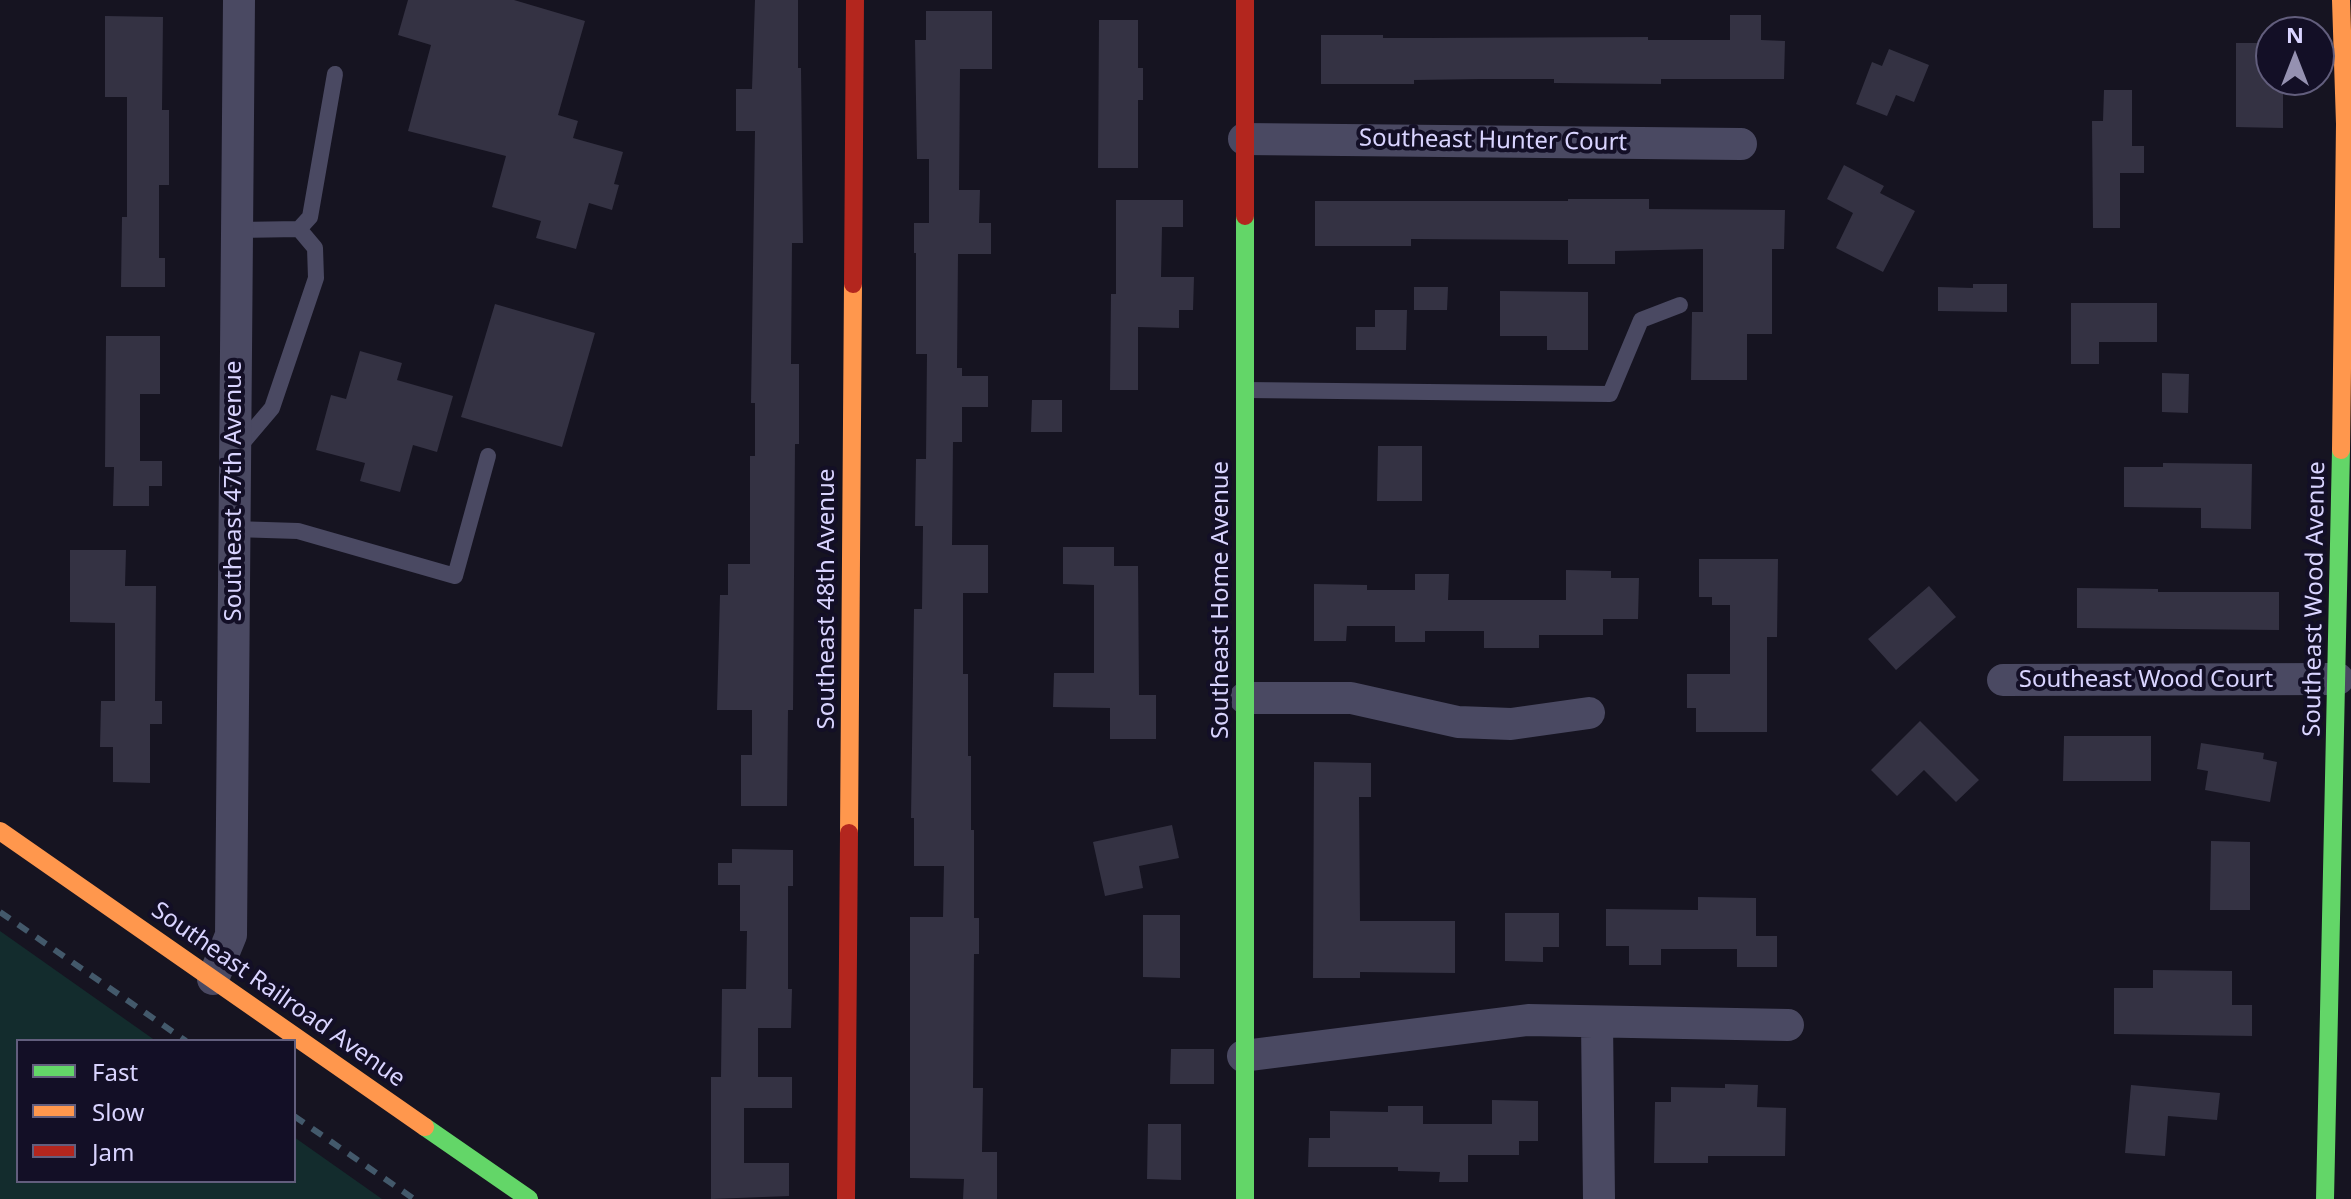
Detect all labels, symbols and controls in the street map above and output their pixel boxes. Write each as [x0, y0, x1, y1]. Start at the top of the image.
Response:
north arrow [2255, 16, 2335, 96]
text: N [2286, 19, 2304, 49]
street label: Southeast Hunter Court [1359, 124, 1627, 158]
street label: Southeast 47th Avenue [220, 361, 248, 621]
street label: Southeast Home Avenue [1207, 461, 1235, 739]
street label: Southeast Wood Avenue [2298, 461, 2332, 737]
street label: Southeast 48th Avenue [813, 469, 841, 729]
street label: Southeast Wood Court [2019, 666, 2273, 694]
street label: Southeast Railroad Avenue [146, 896, 410, 1094]
legend [16, 1039, 296, 1183]
text: Fast [92, 1055, 138, 1088]
text: Slow [92, 1095, 144, 1128]
text: Jam [92, 1135, 134, 1168]

